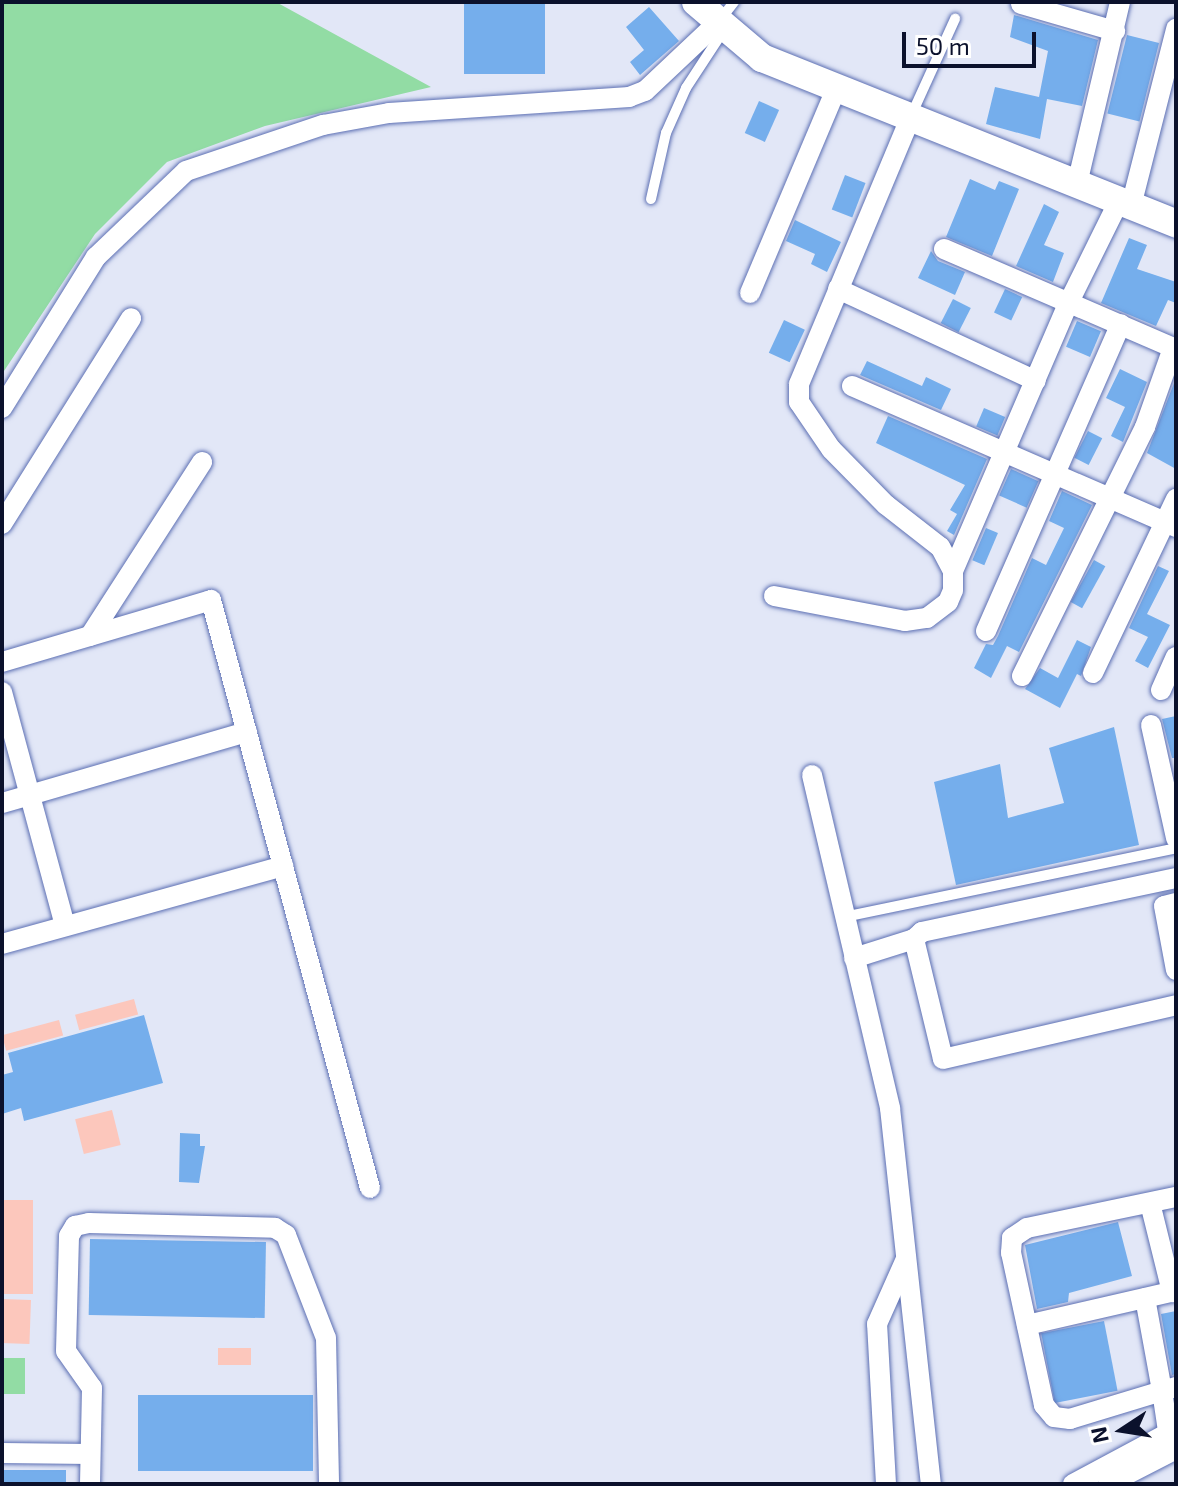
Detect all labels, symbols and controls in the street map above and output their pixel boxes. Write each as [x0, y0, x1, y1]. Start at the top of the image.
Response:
scale bar [906, 16, 1040, 66]
text: 50 m [916, 31, 970, 60]
north arrow [1082, 1390, 1162, 1470]
text: N [1084, 1425, 1113, 1445]

